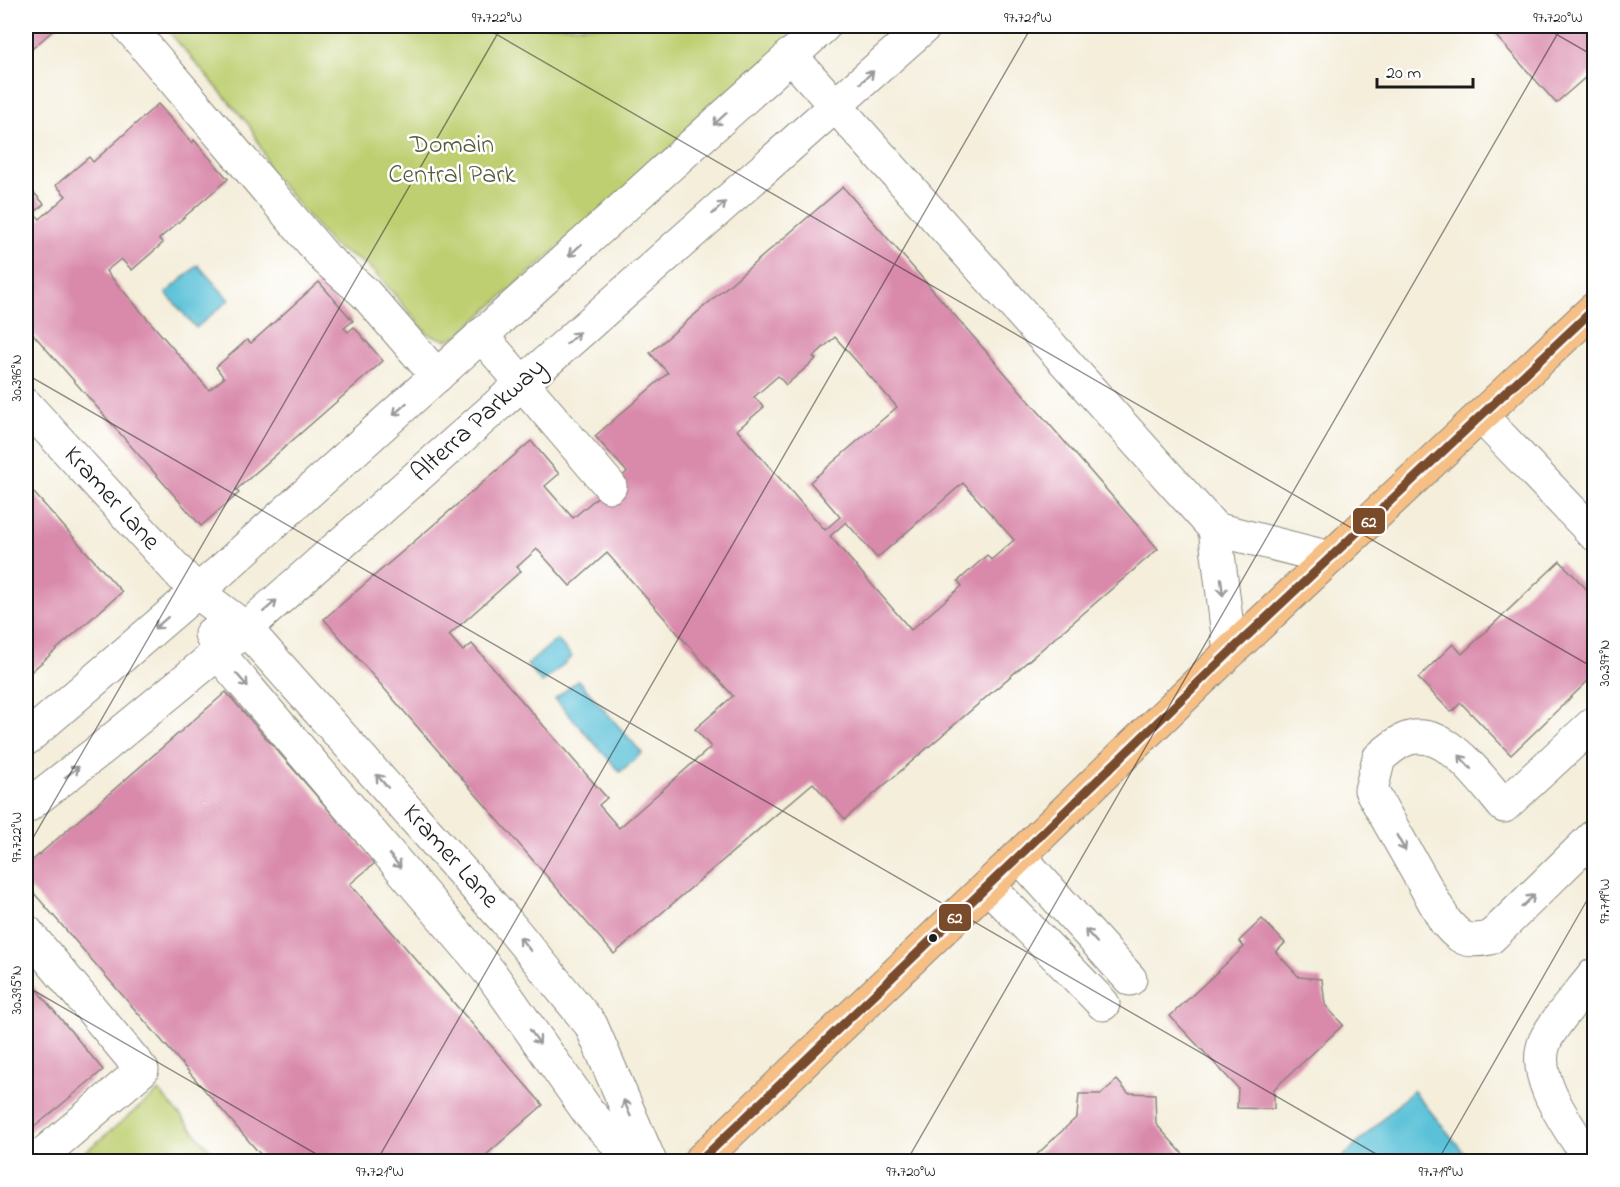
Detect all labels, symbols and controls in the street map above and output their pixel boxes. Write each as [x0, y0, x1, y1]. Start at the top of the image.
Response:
text: 97.722°W [472, 7, 522, 29]
text: 97.721°W [1004, 7, 1052, 29]
text: 97.720°W [1533, 7, 1583, 29]
scale bar [1377, 51, 1473, 89]
text: 20 m [1386, 61, 1421, 87]
one-way arrow [859, 70, 874, 84]
one-way arrow [713, 112, 728, 126]
park label: Domain Central Park [388, 127, 516, 195]
one-way arrow [711, 201, 726, 215]
one-way arrow [568, 243, 583, 257]
one-way arrow [565, 331, 580, 345]
street label: Alterra Parkway [403, 350, 555, 492]
text: 30.396°N [6, 354, 28, 402]
one-way arrow [393, 402, 408, 416]
street label: Kramer Lane [54, 438, 169, 560]
line badge: 62 [1352, 507, 1386, 535]
text: 62 [1361, 511, 1377, 535]
one-way arrow [1217, 577, 1228, 597]
one-way arrow [262, 599, 277, 613]
one-way arrow [154, 616, 169, 630]
text: 30.397°N [1594, 640, 1616, 686]
one-way arrow [235, 672, 248, 688]
one-way arrow [1459, 754, 1472, 770]
one-way arrow [64, 765, 80, 778]
one-way arrow [376, 774, 390, 790]
street label: Kramer Lane [393, 796, 508, 918]
text: 97.722°W [6, 812, 28, 862]
one-way arrow [1395, 834, 1407, 851]
one-way arrow [388, 853, 402, 868]
text: 97.719°W [1594, 879, 1616, 923]
one-way arrow [1520, 894, 1535, 908]
line badge: 62 [938, 903, 972, 932]
text: 62 [947, 907, 963, 931]
one-way arrow [1084, 928, 1098, 943]
unlabelled marker [927, 932, 939, 944]
one-way arrow [518, 937, 532, 952]
text: 30.395°N [6, 965, 28, 1015]
one-way arrow [529, 1028, 541, 1045]
one-way arrow [621, 1099, 632, 1117]
text: 97.721°W [356, 1161, 404, 1183]
text: 97.720°W [886, 1161, 936, 1183]
text: 97.719°W [1419, 1161, 1463, 1183]

